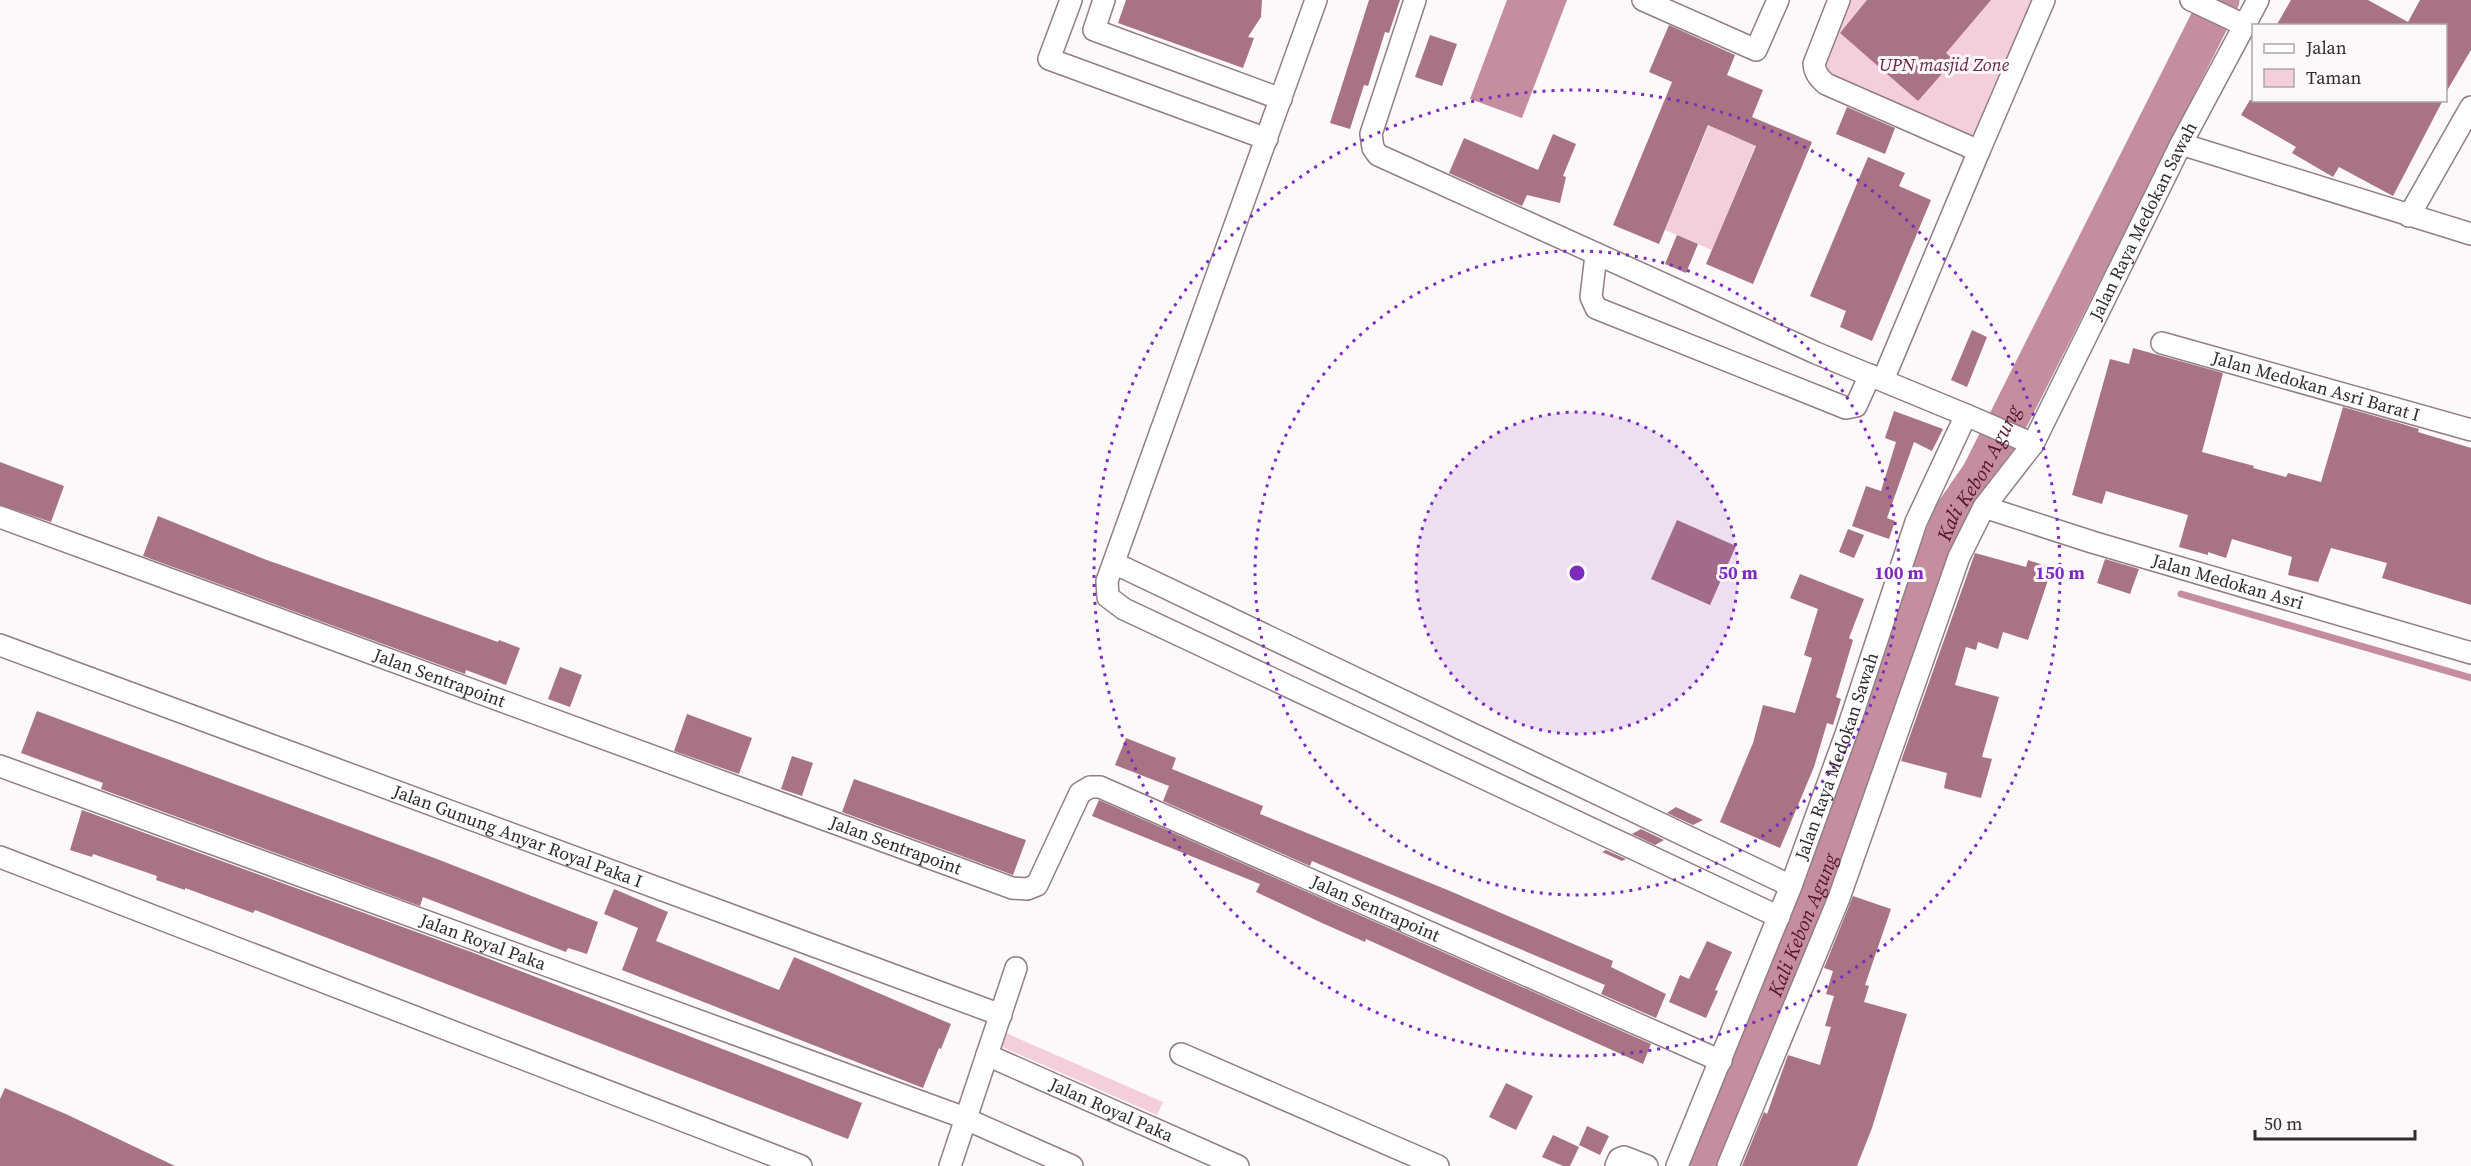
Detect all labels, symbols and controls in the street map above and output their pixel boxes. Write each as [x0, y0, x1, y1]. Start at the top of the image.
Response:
legend [2252, 24, 2447, 102]
text: Jalan [2305, 35, 2347, 60]
park label: UPN masjid Zone [1879, 52, 2010, 77]
text: Taman [2306, 65, 2361, 90]
street label: Jalan Raya Medokan Sawah [2083, 117, 2203, 325]
street label: Jalan Medokan Asri Barat I [2209, 344, 2423, 427]
water label: Kali Kebon Agung [1930, 399, 2028, 546]
street label: Jalan Medokan Asri [2148, 547, 2307, 615]
text: 50 m [1718, 560, 1758, 585]
text: 100 m [1874, 560, 1924, 585]
text: 150 m [2035, 560, 2085, 585]
centre of rings [1567, 563, 1587, 583]
street label: Jalan Sentrapoint [369, 642, 509, 713]
street label: Jalan Raya Medokan Sawah [1788, 649, 1884, 864]
street label: Jalan Gunung Anyar Royal Paka I [389, 778, 646, 893]
street label: Jalan Sentrapoint [826, 809, 965, 881]
water label: Kali Kebon Agung [1760, 848, 1845, 1002]
street label: Jalan Sentrapoint [1306, 868, 1444, 948]
street label: Jalan Royal Paka [416, 907, 550, 976]
street label: Jalan Royal Paka [1045, 1071, 1178, 1148]
scale bar [2255, 1103, 2416, 1141]
text: 50 m [2264, 1111, 2302, 1136]

